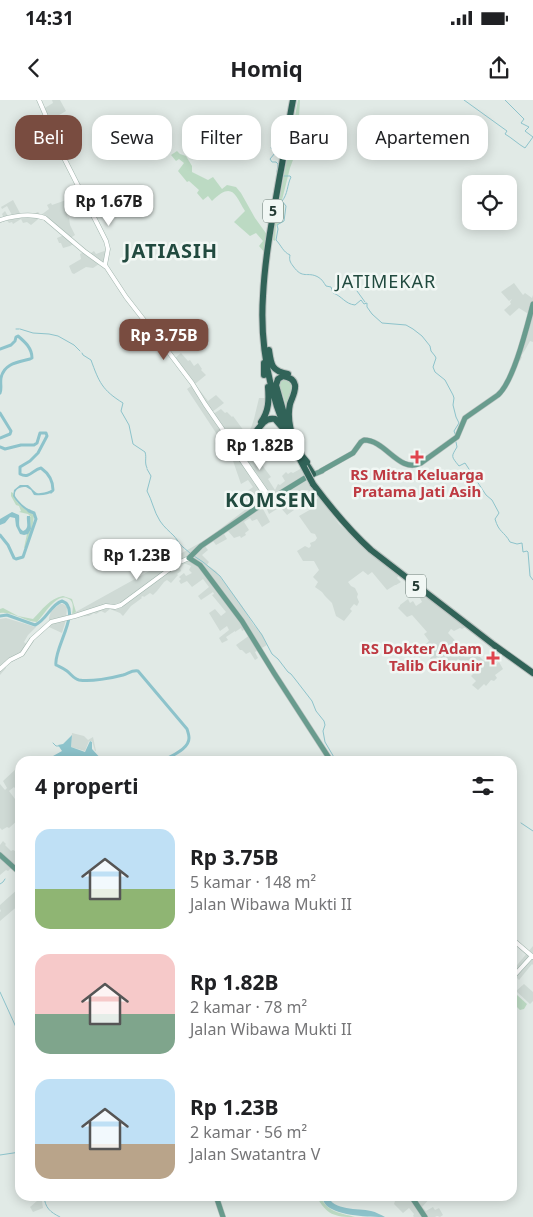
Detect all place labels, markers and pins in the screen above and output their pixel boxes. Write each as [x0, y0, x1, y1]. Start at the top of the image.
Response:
pin: Rp 1.67B [57, 184, 161, 227]
pin: Rp 3.75B [112, 318, 216, 361]
pin: Rp 1.82B [208, 428, 312, 471]
marker: RS Mitra Keluarga Pratama Jati Asih [410, 450, 424, 464]
place label: RS Mitra Keluarga Pratama Jati Asih [350, 464, 484, 501]
pin: Rp 1.23B [85, 538, 189, 581]
place label: RS Dokter Adam Talib Cikunir [361, 638, 482, 675]
marker: RS Dokter Adam Talib Cikunir [486, 651, 500, 665]

